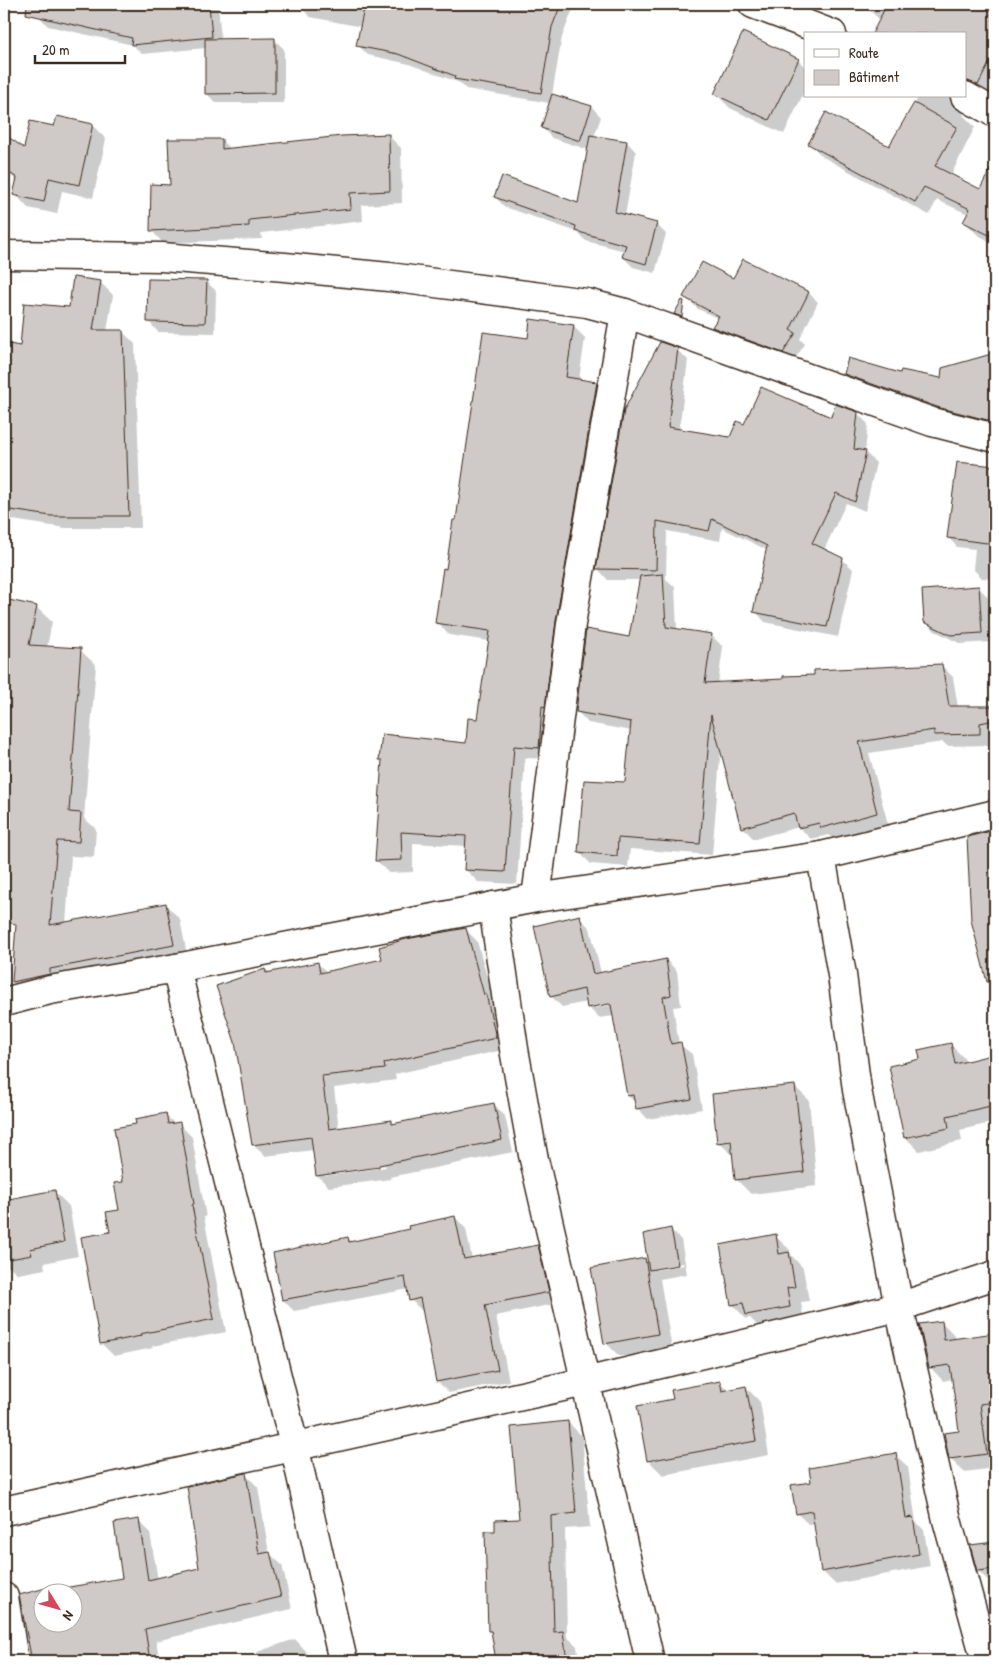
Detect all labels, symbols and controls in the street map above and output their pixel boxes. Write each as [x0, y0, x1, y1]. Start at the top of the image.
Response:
scale bar [35, 32, 125, 64]
legend [804, 32, 966, 98]
text: 20 m [42, 39, 69, 60]
text: Route [849, 42, 879, 63]
text: Bâtiment [849, 66, 900, 87]
north arrow [32, 1582, 82, 1632]
text: N [59, 1607, 79, 1625]

